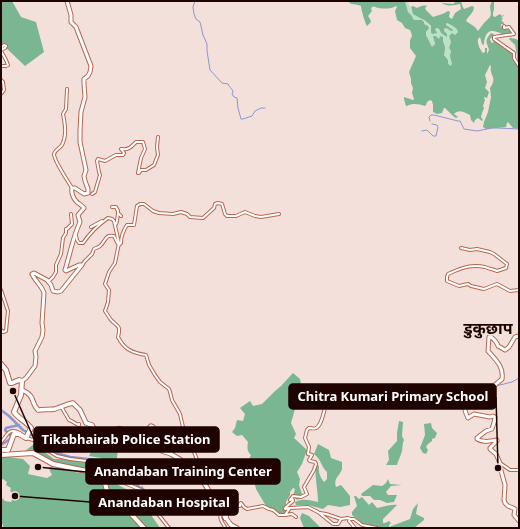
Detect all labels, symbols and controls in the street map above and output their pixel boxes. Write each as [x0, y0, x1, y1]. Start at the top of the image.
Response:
district label: डुकुछाप [462, 317, 514, 339]
callout: Chitra Kumari Primary School [289, 384, 496, 409]
text: Chitra Kumari Primary School [298, 387, 488, 405]
callout: Tikabhairab Police Station [34, 427, 219, 452]
text: Tikabhairab Police Station [41, 430, 211, 448]
callout: Anandaban Training Center [86, 459, 280, 484]
text: Anandaban Training Center [94, 462, 272, 480]
callout: Anandaban Hospital [90, 490, 238, 515]
text: Anandaban Hospital [98, 493, 230, 511]

